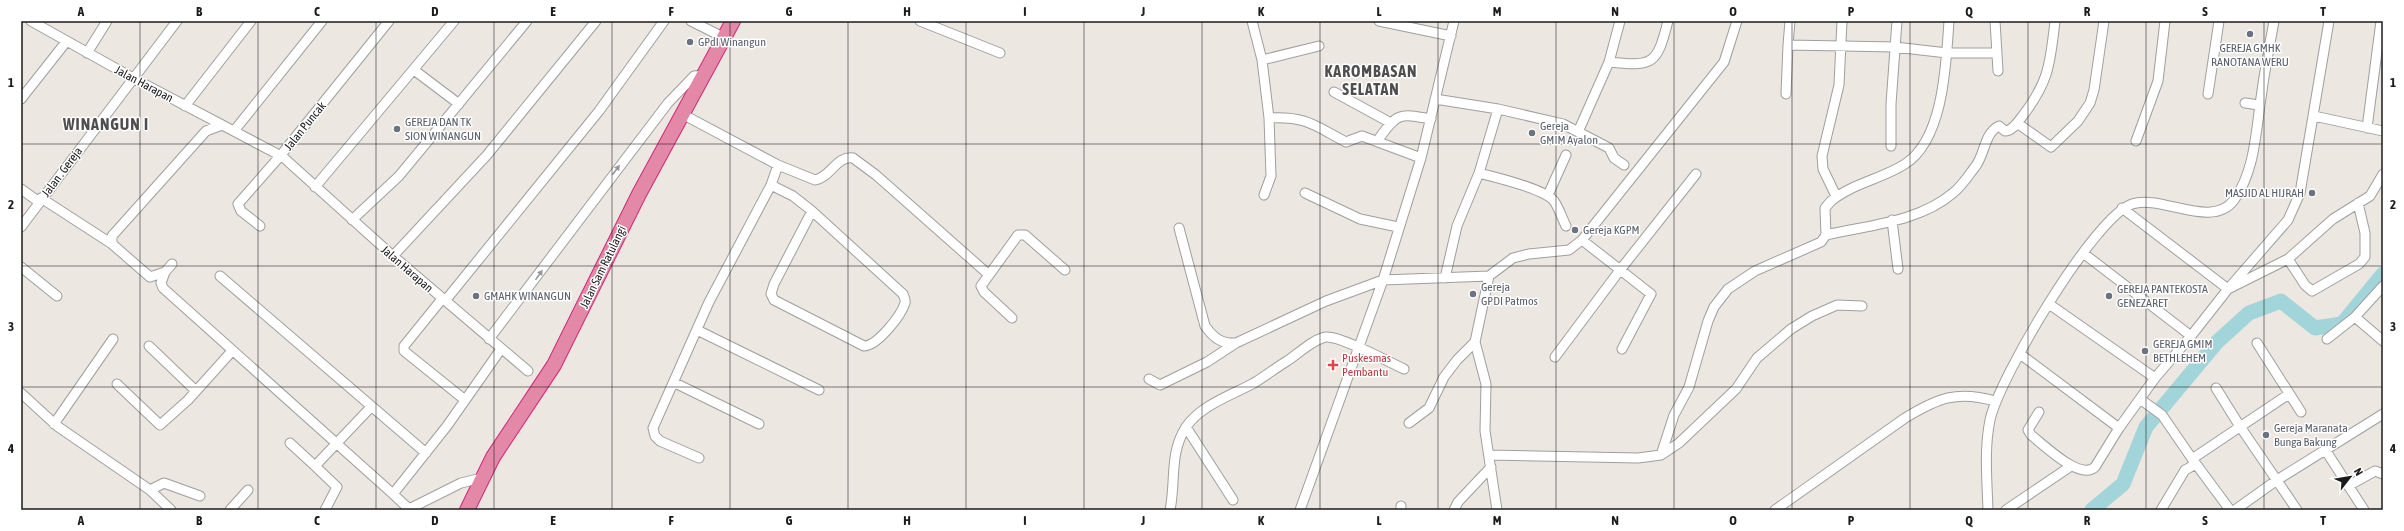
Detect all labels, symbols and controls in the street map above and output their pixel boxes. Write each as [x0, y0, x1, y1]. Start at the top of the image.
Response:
text: A [77, 4, 85, 19]
text: B [196, 4, 203, 19]
text: C [314, 4, 320, 19]
text: D [431, 4, 439, 19]
text: E [550, 4, 556, 19]
text: F [668, 4, 674, 19]
text: G [786, 4, 793, 19]
text: H [903, 4, 911, 19]
text: I [1023, 4, 1027, 19]
text: J [1140, 4, 1145, 19]
text: K [1258, 4, 1265, 19]
text: L [1376, 4, 1382, 19]
text: M [1493, 4, 1502, 19]
text: N [1611, 4, 1619, 19]
text: O [1729, 4, 1737, 19]
text: P [1848, 4, 1855, 19]
text: Q [1965, 4, 1973, 19]
text: R [2084, 4, 2091, 19]
text: S [2202, 4, 2208, 19]
text: T [2320, 4, 2326, 19]
marker: GEREJA GMHK RANOTANA WERU [2245, 29, 2255, 39]
place label: GPdI Winangun [698, 35, 766, 49]
marker: GPdI Winangun [685, 37, 695, 47]
place label: GEREJA GMHK RANOTANA WERU [2211, 41, 2289, 69]
district label: KAROMBASAN SELATAN [1324, 62, 1418, 98]
street label: Jalan Harapan [112, 63, 176, 105]
text: 1 [8, 75, 14, 90]
text: 1 [2390, 75, 2396, 90]
street label: Jalan Puncak [281, 98, 329, 153]
district label: WINANGUN I [62, 115, 149, 133]
place label: GEREJA DAN TK SION WINANGUN [405, 115, 481, 143]
place label: Gereja GMIM Ayalon [1540, 119, 1598, 147]
marker: GEREJA DAN TK SION WINANGUN [392, 124, 402, 134]
marker: Gereja GMIM Ayalon [1527, 128, 1537, 138]
street label: Jalan . Gereja [39, 144, 85, 200]
one-way arrow [611, 165, 620, 176]
place label: MASJID AL HIJRAH [2225, 186, 2304, 200]
marker: MASJID AL HIJRAH [2307, 188, 2317, 198]
text: 2 [8, 197, 14, 212]
text: 2 [2390, 197, 2396, 212]
place label: Gereja KGPM [1583, 223, 1640, 237]
street label: Jalan Sam Ratulangi [577, 224, 629, 310]
marker: Gereja KGPM [1570, 225, 1580, 235]
street label: Jalan Harapan [378, 243, 436, 295]
one-way arrow [534, 270, 542, 280]
place label: Gereja GPDI Patmos [1481, 280, 1538, 308]
place label: GEREJA PANTEKOSTA GENEZARET [2117, 282, 2208, 310]
place label: GMAHK WINANGUN [484, 289, 571, 303]
marker: Gereja GPDI Patmos [1468, 289, 1478, 299]
marker: GMAHK WINANGUN [471, 291, 481, 301]
marker: GEREJA PANTEKOSTA GENEZARET [2104, 291, 2114, 301]
text: 3 [8, 319, 14, 334]
text: 3 [2390, 319, 2396, 334]
place label: GEREJA GMIM BETHLEHEM [2153, 337, 2212, 365]
marker: GEREJA GMIM BETHLEHEM [2140, 346, 2150, 356]
place label: Puskesmas Pembantu [1342, 351, 1391, 379]
marker: Puskesmas Pembantu [1327, 359, 1339, 371]
place label: Gereja Maranata Bunga Bakung [2274, 421, 2348, 449]
marker: Gereja Maranata Bunga Bakung [2261, 430, 2271, 440]
text: 4 [7, 441, 14, 456]
text: 4 [2389, 441, 2396, 456]
north arrow [2330, 457, 2370, 497]
text: N [2352, 466, 2365, 478]
text: A [77, 513, 85, 528]
text: B [196, 513, 203, 528]
text: C [314, 513, 320, 528]
text: D [431, 513, 439, 528]
text: E [550, 513, 556, 528]
text: F [668, 513, 674, 528]
text: G [786, 513, 793, 528]
text: H [903, 513, 911, 528]
text: I [1023, 513, 1027, 528]
text: J [1140, 513, 1145, 528]
text: K [1258, 513, 1265, 528]
text: L [1376, 513, 1382, 528]
text: M [1493, 513, 1502, 528]
text: N [1611, 513, 1619, 528]
text: O [1729, 513, 1737, 528]
text: P [1848, 513, 1855, 528]
text: Q [1965, 513, 1973, 528]
text: R [2084, 513, 2091, 528]
text: S [2202, 513, 2208, 528]
text: T [2320, 513, 2326, 528]

